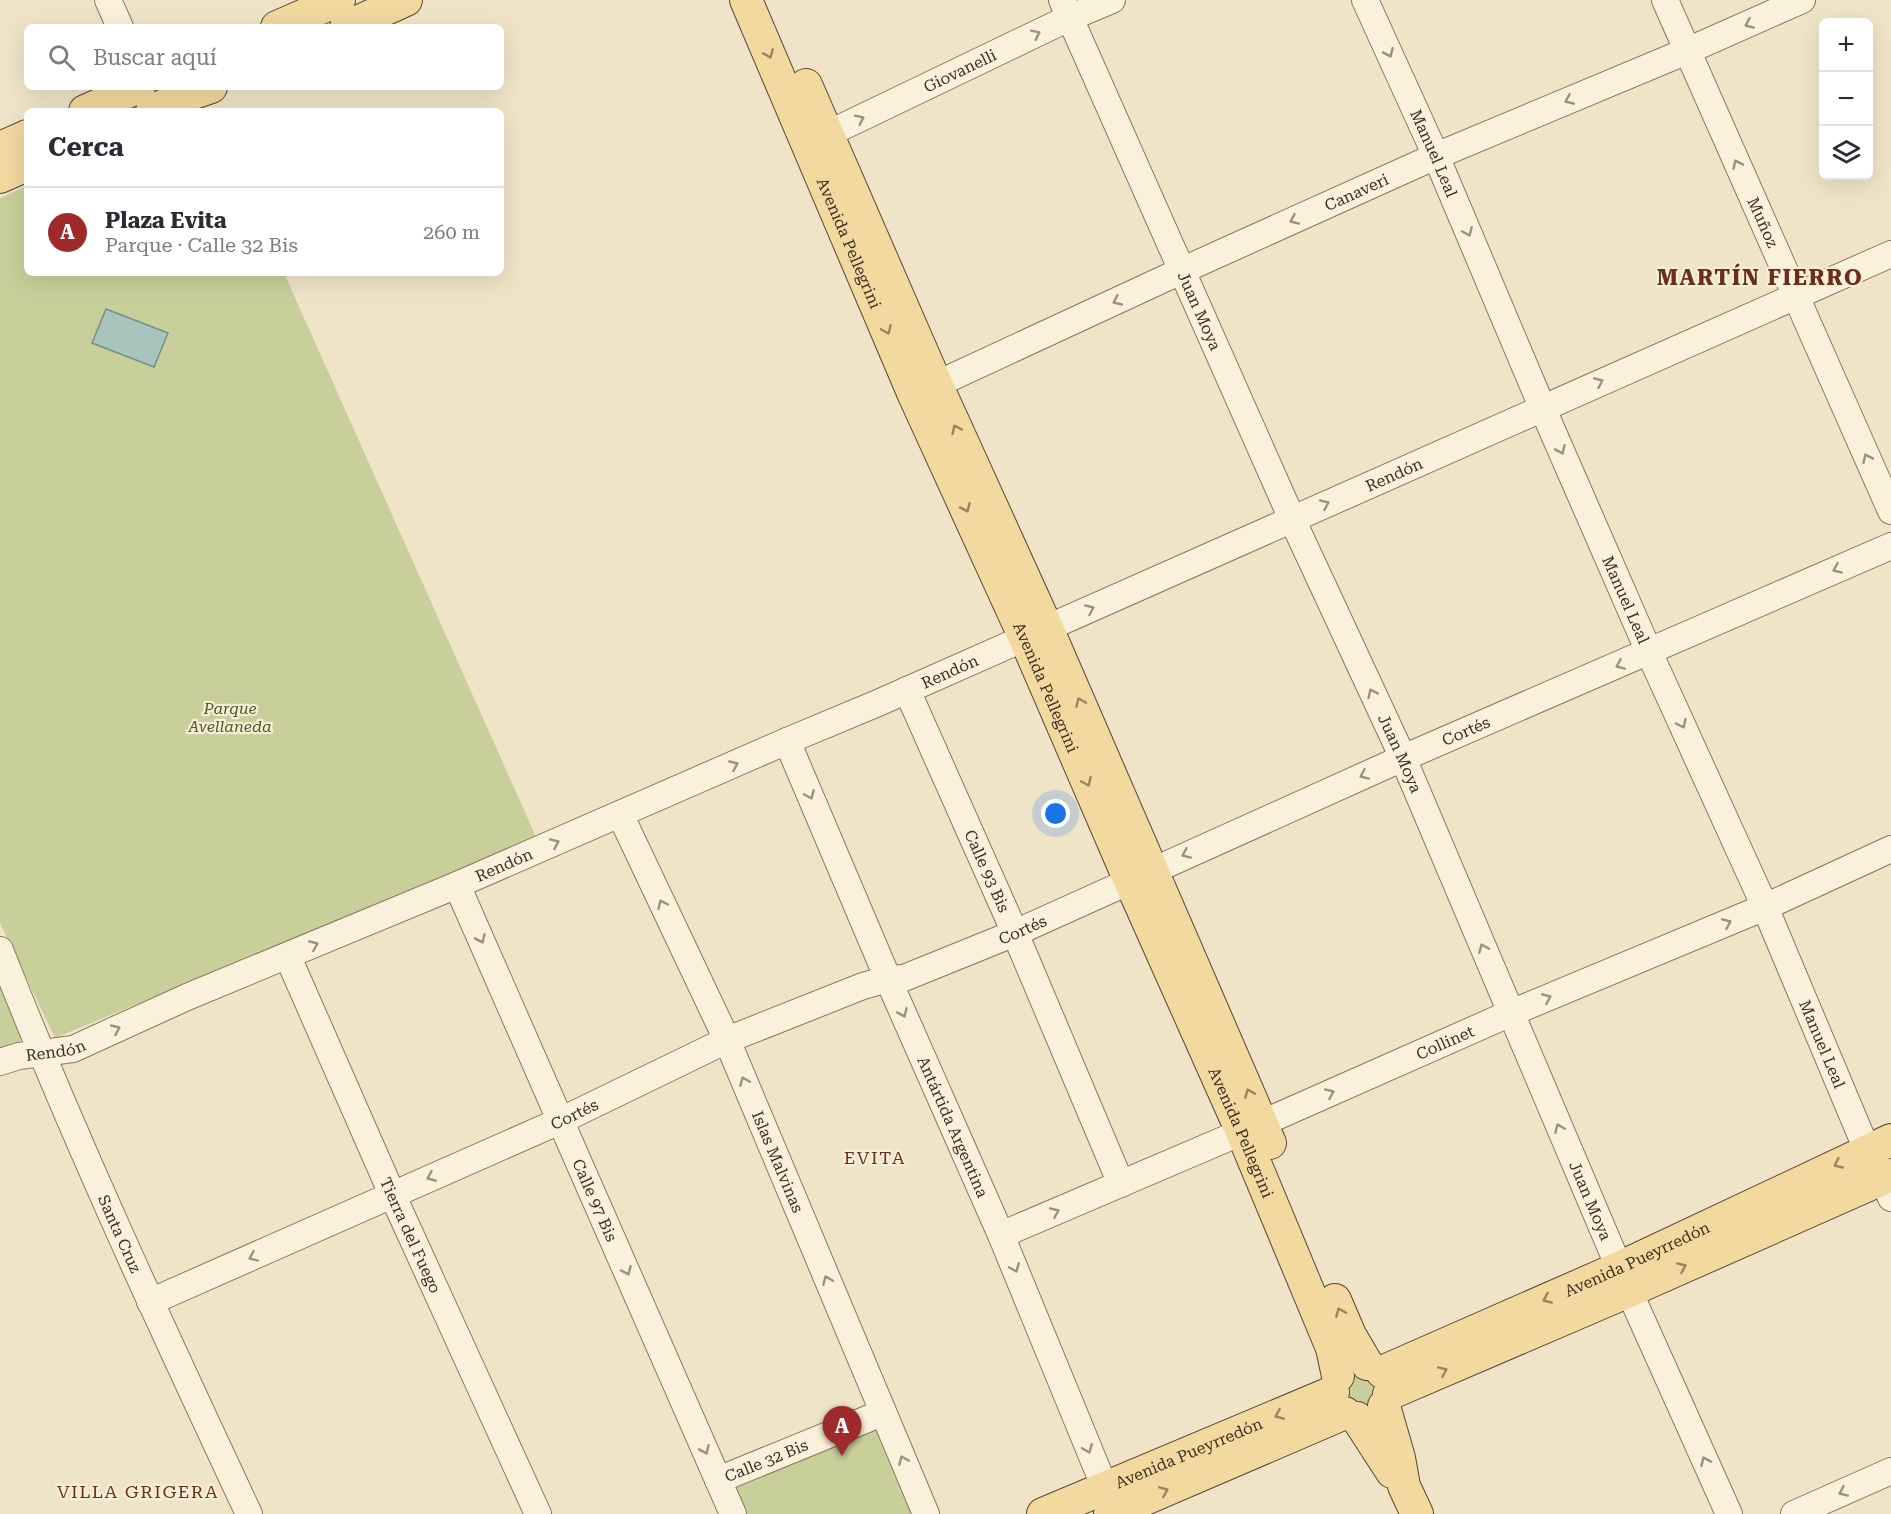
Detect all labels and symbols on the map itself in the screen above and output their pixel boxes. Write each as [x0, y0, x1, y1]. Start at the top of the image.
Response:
one-way arrow [1744, 16, 1755, 28]
one-way arrow [1030, 30, 1041, 42]
street label: Giovanelli [920, 45, 999, 97]
one-way arrow [762, 47, 774, 58]
one-way arrow [1382, 47, 1394, 58]
one-way arrow [1565, 93, 1576, 105]
street label: Manuel Leal [1406, 106, 1461, 200]
one-way arrow [854, 114, 865, 126]
one-way arrow [1732, 160, 1744, 171]
street label: Canaveri [1322, 170, 1392, 215]
street label: Avenida Pellegrini [813, 175, 885, 311]
street label: Muñoz [1743, 194, 1782, 251]
one-way arrow [1290, 212, 1301, 224]
one-way arrow [1461, 225, 1473, 236]
district label: MARTÍN FIERRO [1657, 263, 1863, 290]
street label: Juan Moya [1174, 269, 1225, 354]
one-way arrow [1113, 293, 1124, 305]
one-way arrow [879, 323, 891, 334]
one-way arrow [1593, 377, 1604, 389]
one-way arrow [952, 424, 964, 435]
one-way arrow [1553, 443, 1565, 454]
one-way arrow [1862, 453, 1874, 464]
street label: Rendón [1363, 454, 1426, 496]
one-way arrow [1319, 500, 1330, 512]
one-way arrow [958, 501, 970, 512]
street label: Manuel Leal [1598, 553, 1653, 647]
one-way arrow [1833, 562, 1844, 574]
one-way arrow [1083, 604, 1094, 616]
street label: Avenida Pellegrini [1009, 619, 1082, 756]
street label: Rendón [918, 651, 981, 693]
one-way arrow [1616, 658, 1627, 670]
one-way arrow [1368, 688, 1380, 699]
one-way arrow [1075, 698, 1087, 709]
park label: Parque Avellaneda [187, 699, 272, 736]
street label: Juan Moya [1374, 711, 1426, 796]
street label: Cortés [1439, 712, 1493, 750]
one-way arrow [1675, 718, 1687, 729]
one-way arrow [727, 760, 738, 772]
one-way arrow [1360, 768, 1371, 780]
one-way arrow [1080, 776, 1092, 787]
one-way arrow [803, 788, 815, 799]
your location [1041, 799, 1070, 828]
street label: Calle 93 Bis [960, 827, 1014, 916]
one-way arrow [549, 838, 560, 850]
street label: Rendón [472, 844, 535, 886]
one-way arrow [1181, 847, 1192, 859]
one-way arrow [658, 899, 670, 910]
street label: Cortés [996, 911, 1050, 949]
one-way arrow [1721, 918, 1732, 930]
one-way arrow [474, 932, 486, 943]
one-way arrow [308, 940, 319, 952]
one-way arrow [1478, 944, 1490, 955]
one-way arrow [1541, 993, 1552, 1005]
street label: Manuel Leal [1795, 997, 1849, 1091]
one-way arrow [896, 1006, 908, 1017]
street label: Collinet [1413, 1022, 1477, 1064]
one-way arrow [109, 1025, 120, 1037]
street label: Rendón [25, 1035, 89, 1065]
street label: Antártida Argentina [913, 1053, 992, 1201]
street label: Avenida Pellegrini [1204, 1064, 1277, 1201]
one-way arrow [739, 1076, 751, 1087]
one-way arrow [1324, 1088, 1335, 1100]
one-way arrow [1244, 1089, 1256, 1100]
street label: Cortés [548, 1095, 602, 1134]
street label: Islas Malvinas [748, 1108, 808, 1216]
one-way arrow [1555, 1123, 1567, 1134]
district label: EVITA [844, 1147, 906, 1168]
street label: Calle 97 Bis [568, 1156, 621, 1245]
one-way arrow [1833, 1157, 1844, 1169]
street label: Juan Moya [1565, 1158, 1616, 1244]
one-way arrow [426, 1170, 437, 1182]
street label: Tierra del Fuego [376, 1174, 445, 1296]
street label: Santa Cruz [94, 1192, 145, 1276]
one-way arrow [1049, 1207, 1060, 1219]
street label: Avenida Pueyrredón [1562, 1218, 1713, 1301]
one-way arrow [248, 1249, 259, 1261]
one-way arrow [1008, 1262, 1020, 1273]
one-way arrow [1676, 1263, 1687, 1275]
one-way arrow [620, 1264, 632, 1275]
one-way arrow [822, 1276, 834, 1287]
one-way arrow [1542, 1292, 1553, 1304]
one-way arrow [1335, 1307, 1347, 1318]
one-way arrow [1437, 1366, 1448, 1378]
pin: A [822, 1406, 862, 1456]
one-way arrow [1275, 1408, 1286, 1420]
street label: Avenida Pueyrredón [1112, 1414, 1265, 1493]
street label: Calle 32 Bis [722, 1435, 811, 1486]
one-way arrow [698, 1443, 710, 1454]
one-way arrow [1081, 1443, 1093, 1454]
one-way arrow [898, 1456, 910, 1467]
one-way arrow [1700, 1456, 1712, 1467]
district label: VILLA GRIGERA [57, 1481, 219, 1502]
one-way arrow [1838, 1485, 1849, 1497]
one-way arrow [1158, 1486, 1169, 1498]

